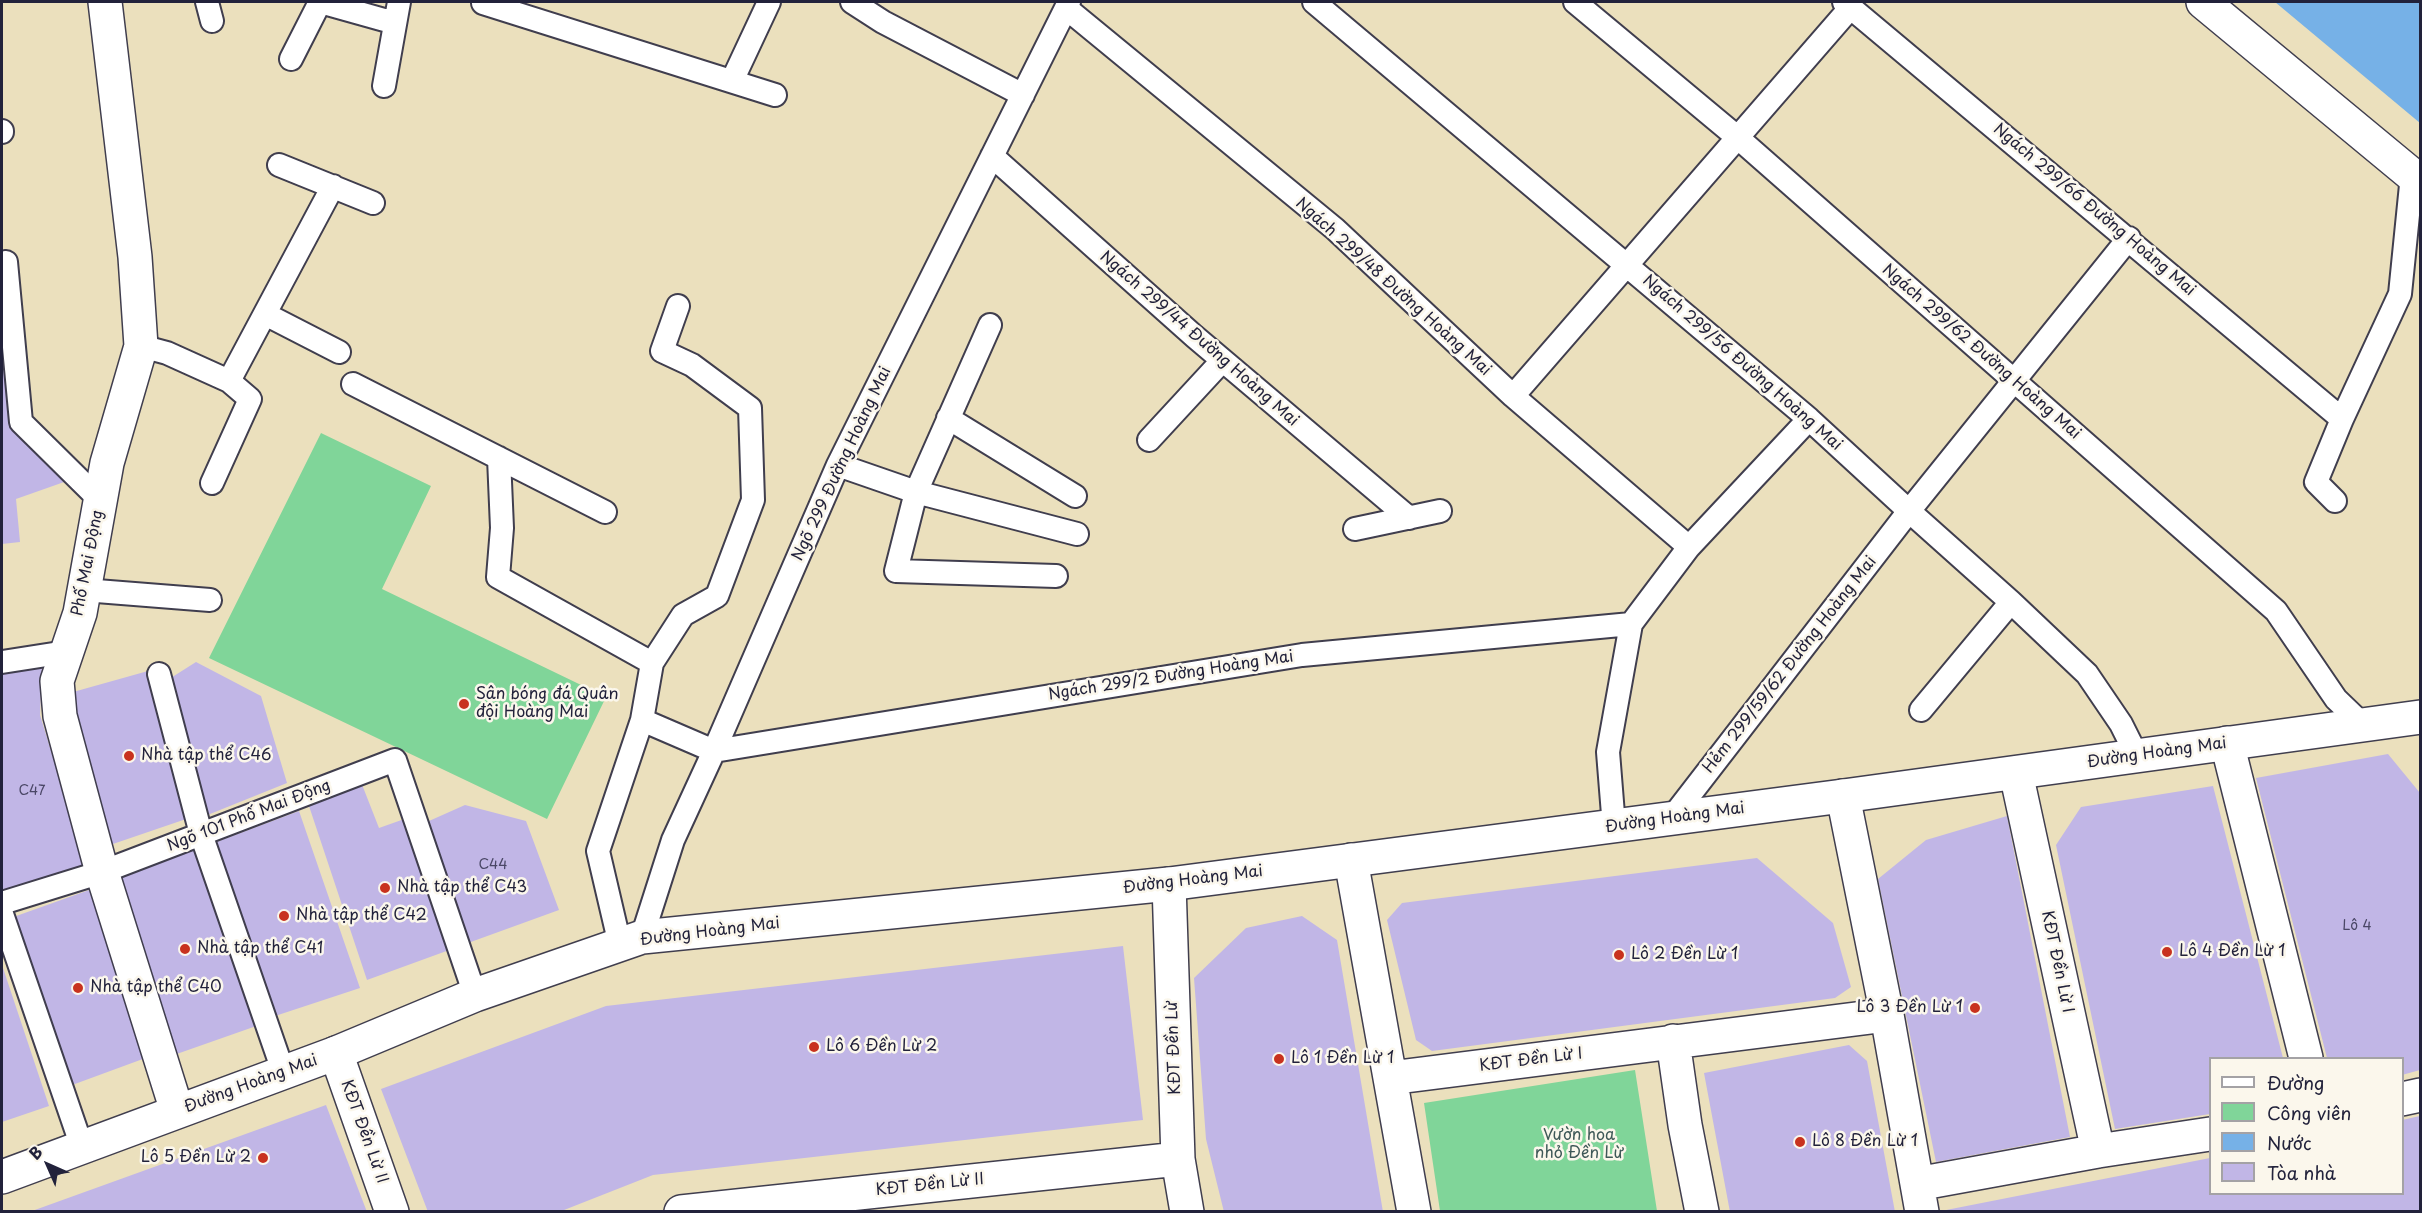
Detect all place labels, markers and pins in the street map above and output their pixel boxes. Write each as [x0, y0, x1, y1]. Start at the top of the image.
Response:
place label: Sân bóng đá Quân đội Hoàng Mai [476, 685, 618, 723]
marker: Sân bóng đá Quân đội Hoàng Mai [457, 697, 471, 711]
place label: Nhà tập thể C46 [141, 746, 272, 766]
marker: Nhà tập thể C46 [122, 749, 136, 763]
place label: Nhà tập thể C43 [397, 878, 527, 898]
marker: Nhà tập thể C43 [378, 881, 392, 895]
place label: Nhà tập thể C42 [296, 906, 427, 926]
marker: Nhà tập thể C42 [277, 909, 291, 923]
place label: Nhà tập thể C41 [197, 939, 323, 959]
marker: Nhà tập thể C41 [178, 942, 192, 956]
place label: Lô 4 Đền Lừ 1 [2179, 942, 2285, 962]
place label: Lô 2 Đền Lừ 1 [1631, 945, 1738, 965]
marker: Lô 4 Đền Lừ 1 [2160, 945, 2174, 959]
marker: Lô 2 Đền Lừ 1 [1612, 948, 1626, 962]
place label: Nhà tập thể C40 [90, 978, 222, 998]
marker: Nhà tập thể C40 [71, 981, 85, 995]
place label: Lô 3 Đền Lừ 1 [1857, 998, 1963, 1018]
marker: Lô 3 Đền Lừ 1 [1968, 1001, 1982, 1015]
place label: Lô 6 Đền Lừ 2 [826, 1037, 937, 1057]
marker: Lô 6 Đền Lừ 2 [807, 1040, 821, 1054]
place label: Lô 1 Đền Lừ 1 [1291, 1049, 1394, 1069]
marker: Lô 1 Đền Lừ 1 [1272, 1052, 1286, 1066]
place label: Lô 8 Đền Lừ 1 [1812, 1132, 1918, 1152]
marker: Lô 8 Đền Lừ 1 [1793, 1135, 1807, 1149]
place label: Lô 5 Đền Lừ 2 [141, 1148, 251, 1168]
marker: Lô 5 Đền Lừ 2 [256, 1151, 270, 1165]

